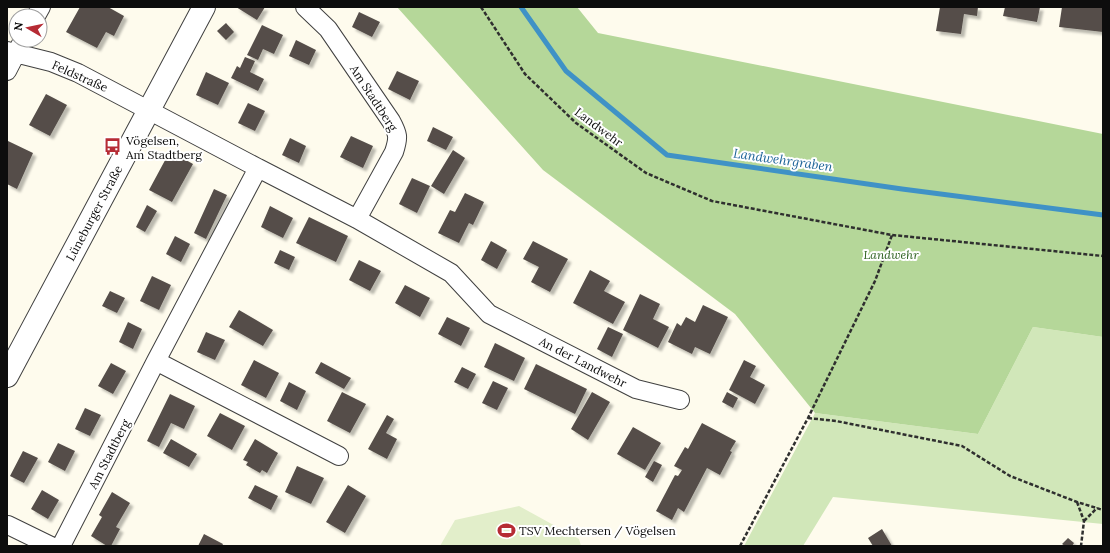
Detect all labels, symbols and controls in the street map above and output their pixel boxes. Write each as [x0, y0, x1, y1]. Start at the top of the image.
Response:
north arrow [8, 8, 48, 48]
text: N [11, 21, 26, 32]
street label: Feldstraße [50, 57, 111, 95]
street label: Am Stadtberg [346, 61, 401, 134]
street label: Landwehr [572, 104, 627, 150]
place label: Vögelsen, Am Stadtberg [125, 133, 202, 162]
bus stop icon: Vögelsen, Am Stadtberg [103, 137, 123, 157]
water label: Landwehrgraben [732, 145, 834, 175]
street label: Lüneburger Straße [62, 162, 126, 263]
park label: Landwehr [863, 247, 919, 262]
street label: An der Landwehr [536, 333, 630, 391]
street label: Am Stadtberg [85, 416, 133, 492]
sports icon: TSV Mechtersen / Vögelsen [496, 520, 516, 540]
place label: TSV Mechtersen / Vögelsen [519, 523, 676, 539]

